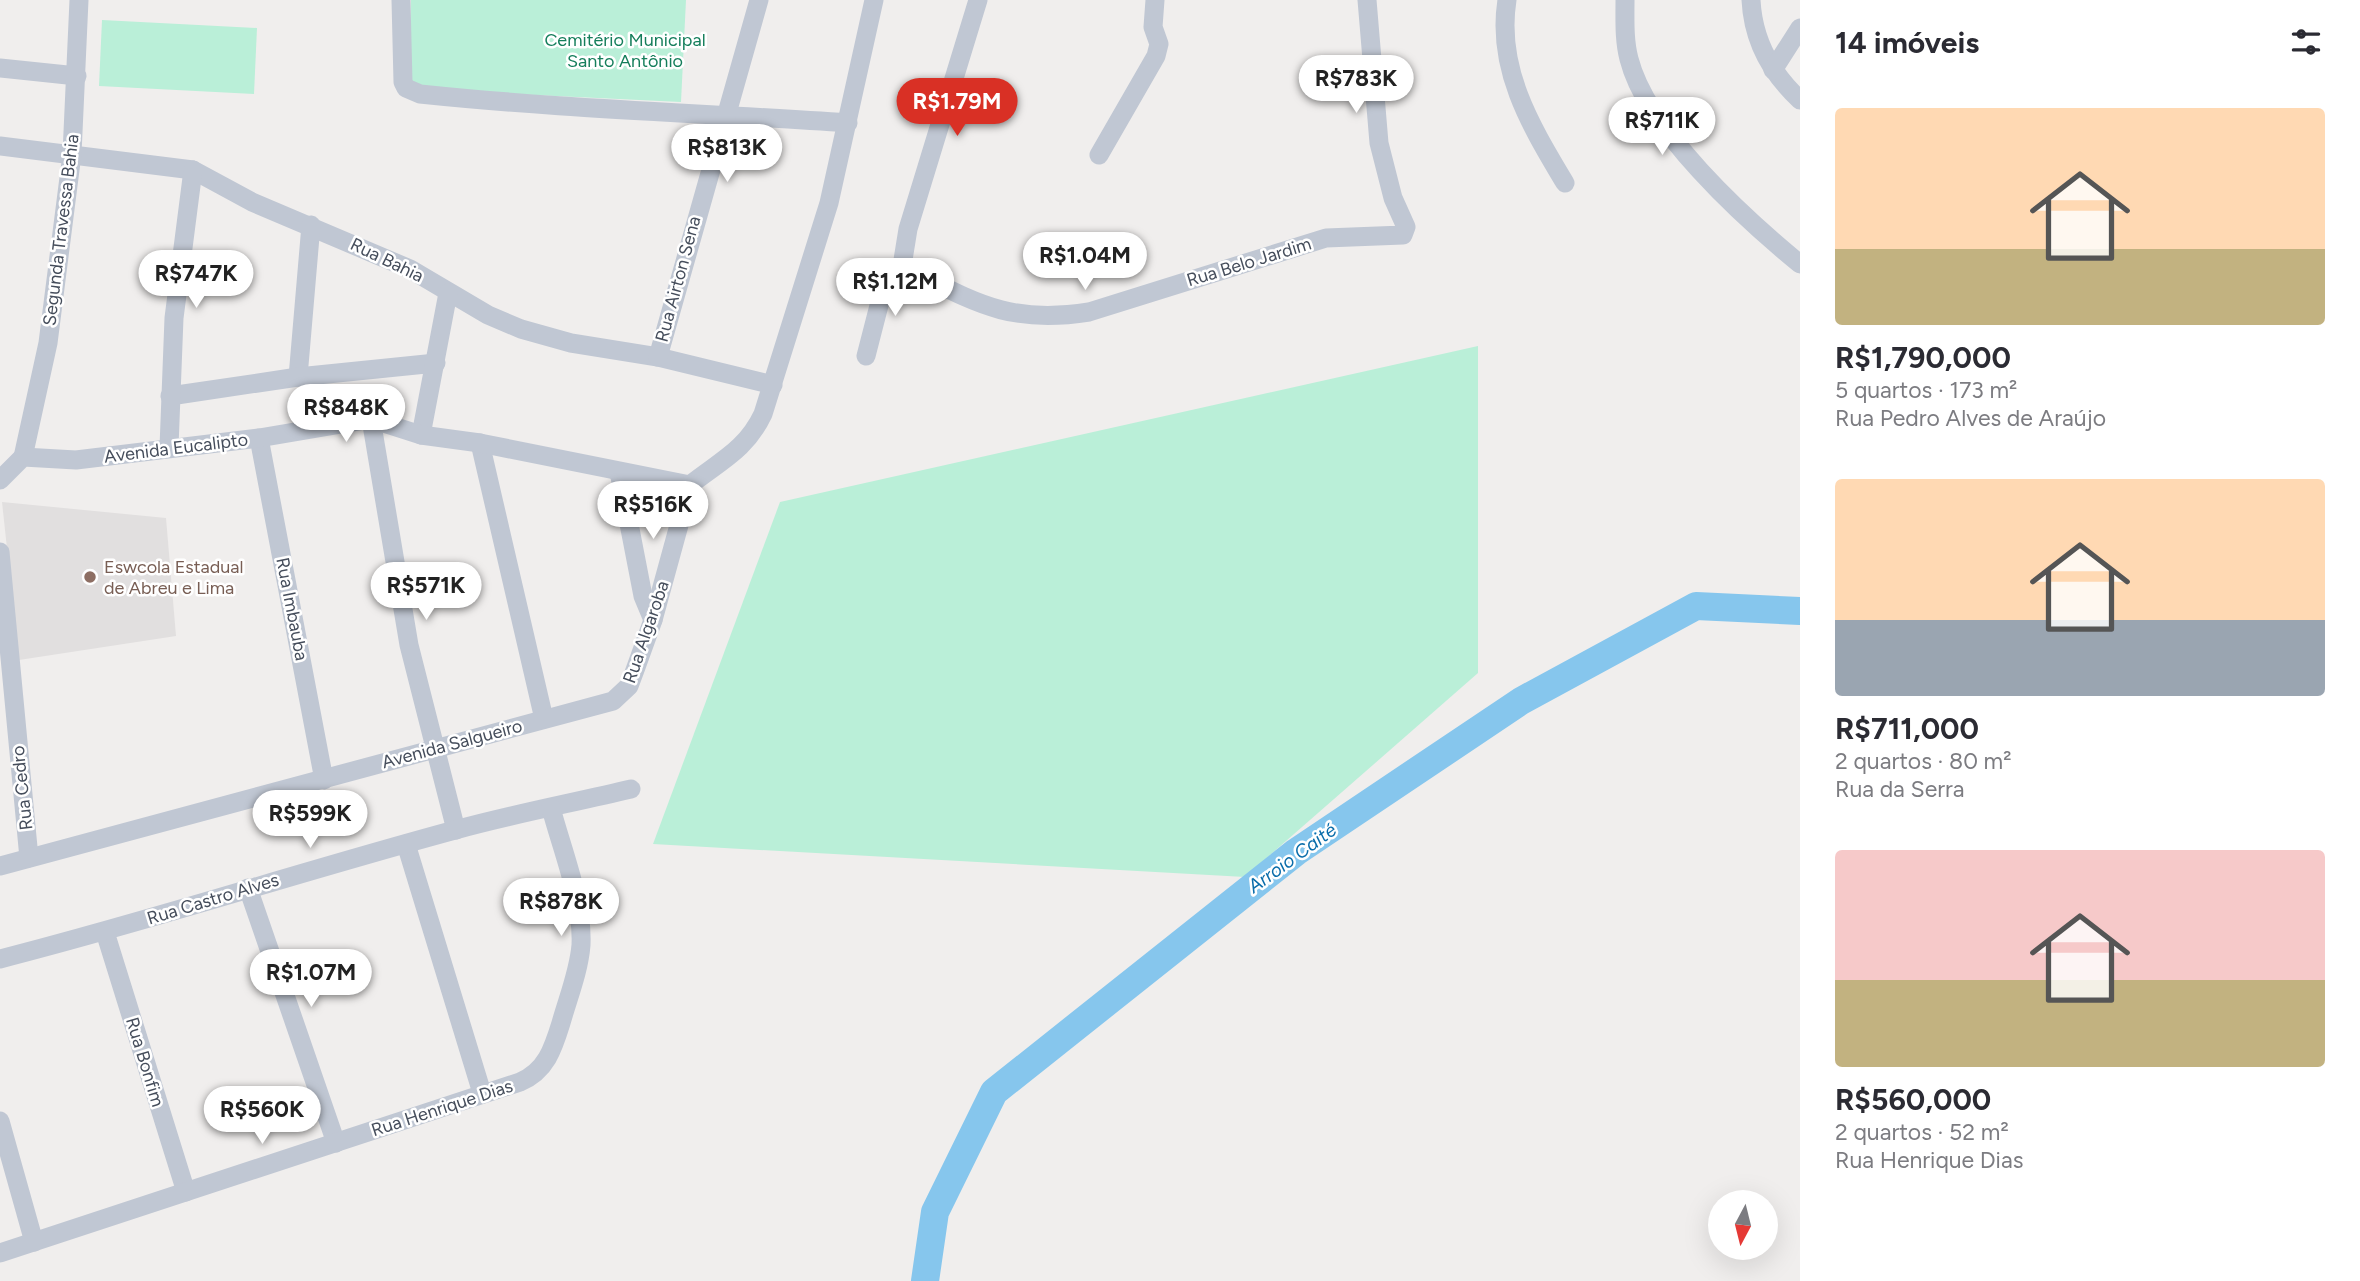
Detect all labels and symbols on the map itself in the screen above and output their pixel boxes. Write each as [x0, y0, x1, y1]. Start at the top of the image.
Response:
park label: Cemitério Municipal Santo Antônio [544, 29, 706, 72]
pin: R$783K [1299, 55, 1413, 115]
pin: R$1.79M [892, 78, 1022, 138]
pin: R$711K [1605, 97, 1719, 157]
pin: R$813K [670, 124, 784, 184]
street label: Segunda Travessa Bahia [38, 133, 84, 327]
street label: Rua Airton Sena [651, 214, 705, 344]
pin: R$1.04M [1020, 232, 1150, 292]
street label: Rua Bahia [347, 233, 427, 287]
street label: Rua Belo Jardim [1184, 233, 1314, 291]
pin: R$747K [139, 250, 253, 310]
pin: R$1.12M [830, 258, 960, 318]
pin: R$848K [289, 384, 403, 444]
street label: Avenida Eucalipto [103, 428, 249, 468]
pin: R$516K [596, 482, 710, 541]
place label: Eswcola Estadual de Abreu e Lima [104, 556, 243, 599]
street label: Rua Imbauba [271, 556, 313, 662]
pin: R$571K [369, 562, 483, 622]
marker: Eswcola Estadual de Abreu e Lima [82, 569, 98, 585]
street label: Rua Algaroba [618, 578, 674, 686]
street label: Avenida Salgueiro [379, 715, 525, 773]
street label: Rua Cedro [7, 745, 37, 831]
pin: R$599K [253, 790, 367, 850]
water label: Arroio Caité [1242, 818, 1341, 898]
street label: Rua Castro Alves [144, 868, 282, 930]
pin: R$878K [504, 878, 618, 938]
pin: R$1.07M [246, 950, 376, 1009]
street label: Rua Bonfim [121, 1015, 169, 1109]
street label: Rua Henrique Dias [368, 1075, 516, 1141]
pin: R$560K [205, 1086, 319, 1146]
north arrow [1708, 1190, 1778, 1260]

